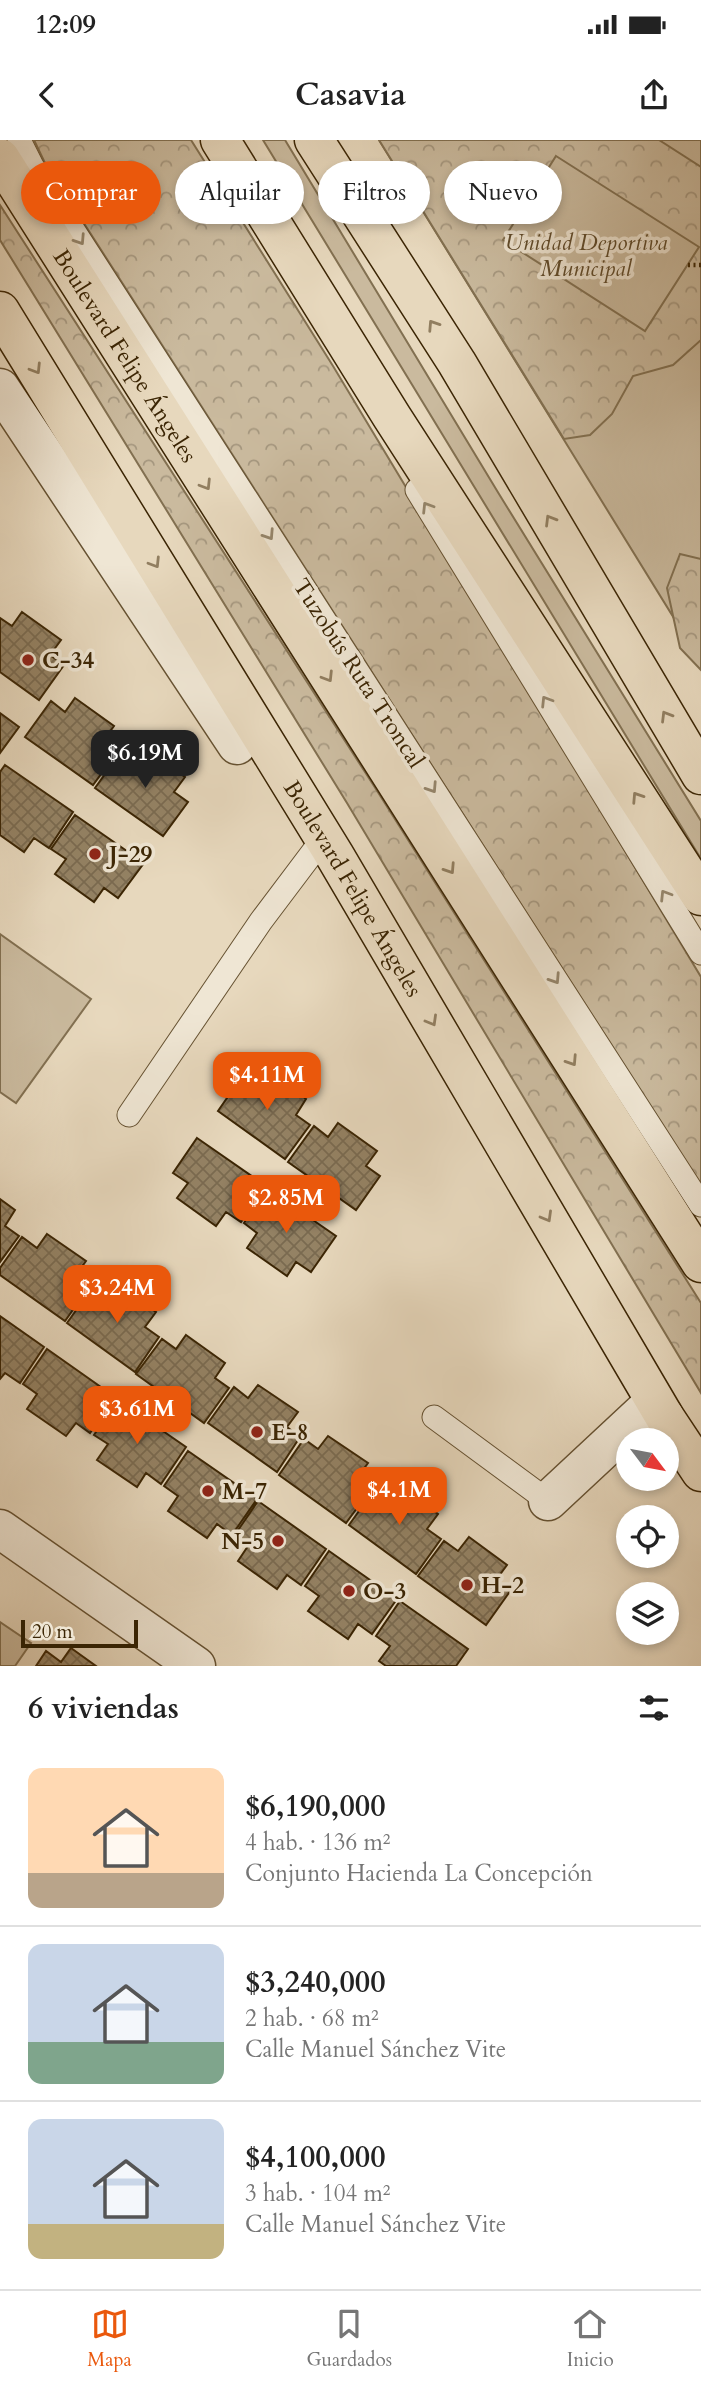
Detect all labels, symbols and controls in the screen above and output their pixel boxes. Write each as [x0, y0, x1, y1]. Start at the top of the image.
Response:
text: 12:09 [35, 7, 96, 42]
text: Casavia [295, 73, 406, 117]
icon: back [28, 76, 66, 114]
icon: share [635, 76, 673, 114]
chip: Comprar [21, 161, 161, 224]
chip: Alquilar [175, 161, 304, 224]
chip: Filtros [318, 161, 430, 224]
chip: Nuevo [444, 161, 562, 224]
park label: Unidad Deportiva Municipal [504, 227, 668, 284]
one-way arrow [71, 233, 84, 246]
street label: Boulevard Felipe Ángeles [46, 243, 204, 468]
one-way arrow [428, 320, 441, 333]
one-way arrow [27, 361, 40, 374]
one-way arrow [198, 477, 211, 490]
one-way arrow [423, 502, 436, 515]
one-way arrow [546, 515, 559, 528]
one-way arrow [261, 527, 274, 540]
one-way arrow [146, 555, 159, 568]
street label: Tuzobús Ruta Troncal [286, 573, 432, 774]
place label: C-34 [42, 645, 95, 676]
marker: C-34 [20, 652, 36, 668]
one-way arrow [319, 670, 332, 683]
one-way arrow [542, 695, 555, 708]
one-way arrow [661, 711, 674, 724]
pin: $6.19M [88, 730, 202, 790]
text: $6.19M [107, 737, 183, 768]
street label: Boulevard Felipe Ángeles [276, 775, 429, 1003]
one-way arrow [424, 780, 437, 793]
one-way arrow [633, 792, 646, 805]
place label: J-29 [106, 839, 153, 870]
marker: J-29 [87, 846, 103, 862]
one-way arrow [441, 862, 454, 875]
one-way arrow [661, 889, 674, 902]
one-way arrow [547, 971, 560, 984]
one-way arrow [423, 1013, 436, 1026]
pin: $4.11M [210, 1052, 324, 1112]
one-way arrow [564, 1054, 577, 1067]
text: $4.11M [229, 1059, 305, 1090]
pin: $2.85M [229, 1176, 343, 1235]
text: $2.85M [248, 1182, 324, 1213]
one-way arrow [539, 1209, 552, 1222]
pin: $3.24M [60, 1266, 174, 1325]
text: $3.24M [79, 1272, 155, 1303]
pin: $3.61M [80, 1386, 194, 1446]
text: $3.61M [99, 1393, 175, 1424]
place label: E-8 [271, 1417, 308, 1448]
marker: E-8 [249, 1424, 265, 1440]
north arrow [616, 1428, 679, 1491]
map controls [616, 1428, 679, 1645]
pin: $4.1M [350, 1468, 448, 1527]
text: $4.1M [367, 1474, 431, 1505]
place label: M-7 [222, 1476, 267, 1507]
marker: M-7 [200, 1483, 216, 1499]
button: locate [616, 1505, 679, 1568]
place label: N-5 [221, 1526, 264, 1557]
marker: N-5 [270, 1533, 286, 1549]
place label: H-2 [481, 1570, 524, 1601]
place label: O-3 [363, 1576, 406, 1607]
marker: H-2 [459, 1577, 475, 1593]
button: layers [616, 1582, 679, 1645]
marker: O-3 [341, 1583, 357, 1599]
scale bar [21, 1617, 138, 1649]
text: 20 m [32, 1619, 73, 1645]
text: 6 viviendas [28, 1688, 179, 1729]
icon: filters [635, 1689, 673, 1727]
text: $6,190,000 [245, 1786, 386, 1827]
icon: home [84, 1796, 168, 1880]
text: 4 hab. · 136 m² [245, 1827, 391, 1858]
text: Conjunto Hacienda La Concepción [245, 1858, 593, 1889]
text: $3,240,000 [245, 1962, 386, 2003]
icon: home [84, 1972, 168, 2056]
text: 2 hab. · 68 m² [245, 2003, 379, 2034]
text: Calle Manuel Sánchez Vite [245, 2034, 506, 2065]
text: $4,100,000 [245, 2137, 386, 2178]
icon: home [84, 2147, 168, 2231]
text: 3 hab. · 104 m² [245, 2178, 391, 2209]
text: Calle Manuel Sánchez Vite [245, 2209, 506, 2240]
tab: Mapa [87, 2305, 132, 2373]
tab: Guardados [306, 2305, 392, 2373]
tab: Inicio [567, 2305, 614, 2373]

